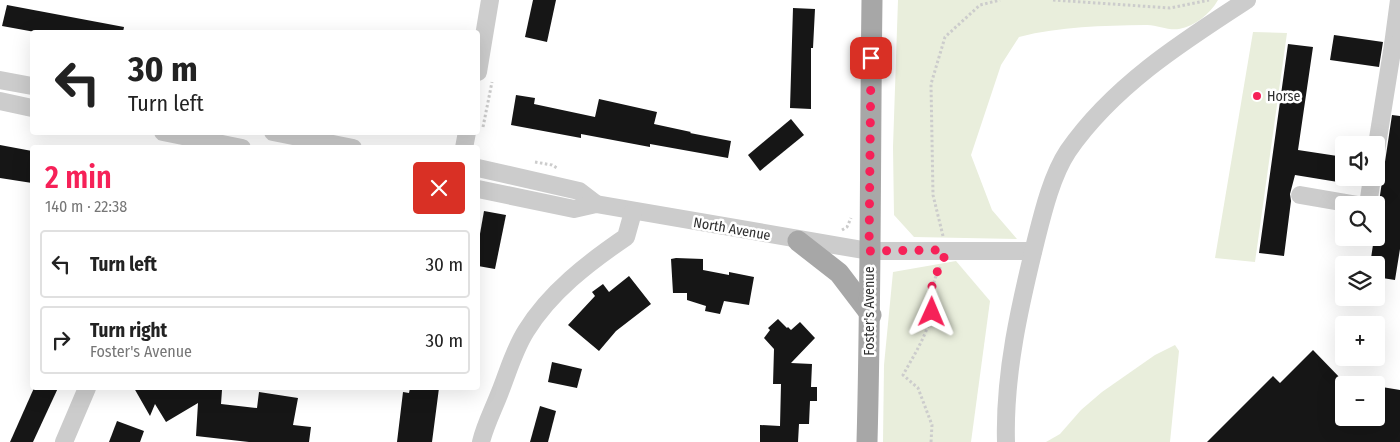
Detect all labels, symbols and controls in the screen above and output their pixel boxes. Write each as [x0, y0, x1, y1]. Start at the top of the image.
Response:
pin [850, 37, 892, 79]
icon: arrive [857, 44, 885, 72]
text: 30 m [128, 48, 198, 90]
icon: left [45, 50, 110, 115]
place label: Horse [1267, 88, 1301, 105]
text: Turn left [128, 90, 204, 117]
marker: Horse [1251, 90, 1263, 102]
map controls [1335, 136, 1385, 426]
button: sound [1335, 136, 1385, 186]
text: 2 min [45, 160, 112, 196]
button: close [413, 162, 465, 214]
button: search [1335, 196, 1385, 246]
text: 140 m · 22:38 [45, 197, 127, 216]
street label: North Avenue [692, 214, 772, 244]
icon: left [47, 250, 75, 278]
text: Turn left [90, 253, 157, 276]
text: 30 m [425, 253, 463, 276]
button: layers [1335, 256, 1385, 306]
street label: Foster's Avenue [861, 266, 878, 356]
position arrow [905, 285, 957, 337]
button: + [1335, 316, 1385, 366]
text: Turn right [90, 319, 167, 342]
icon: right [47, 326, 75, 354]
text: 30 m [425, 329, 463, 352]
text: Foster's Avenue [90, 342, 192, 361]
button: − [1335, 376, 1385, 426]

